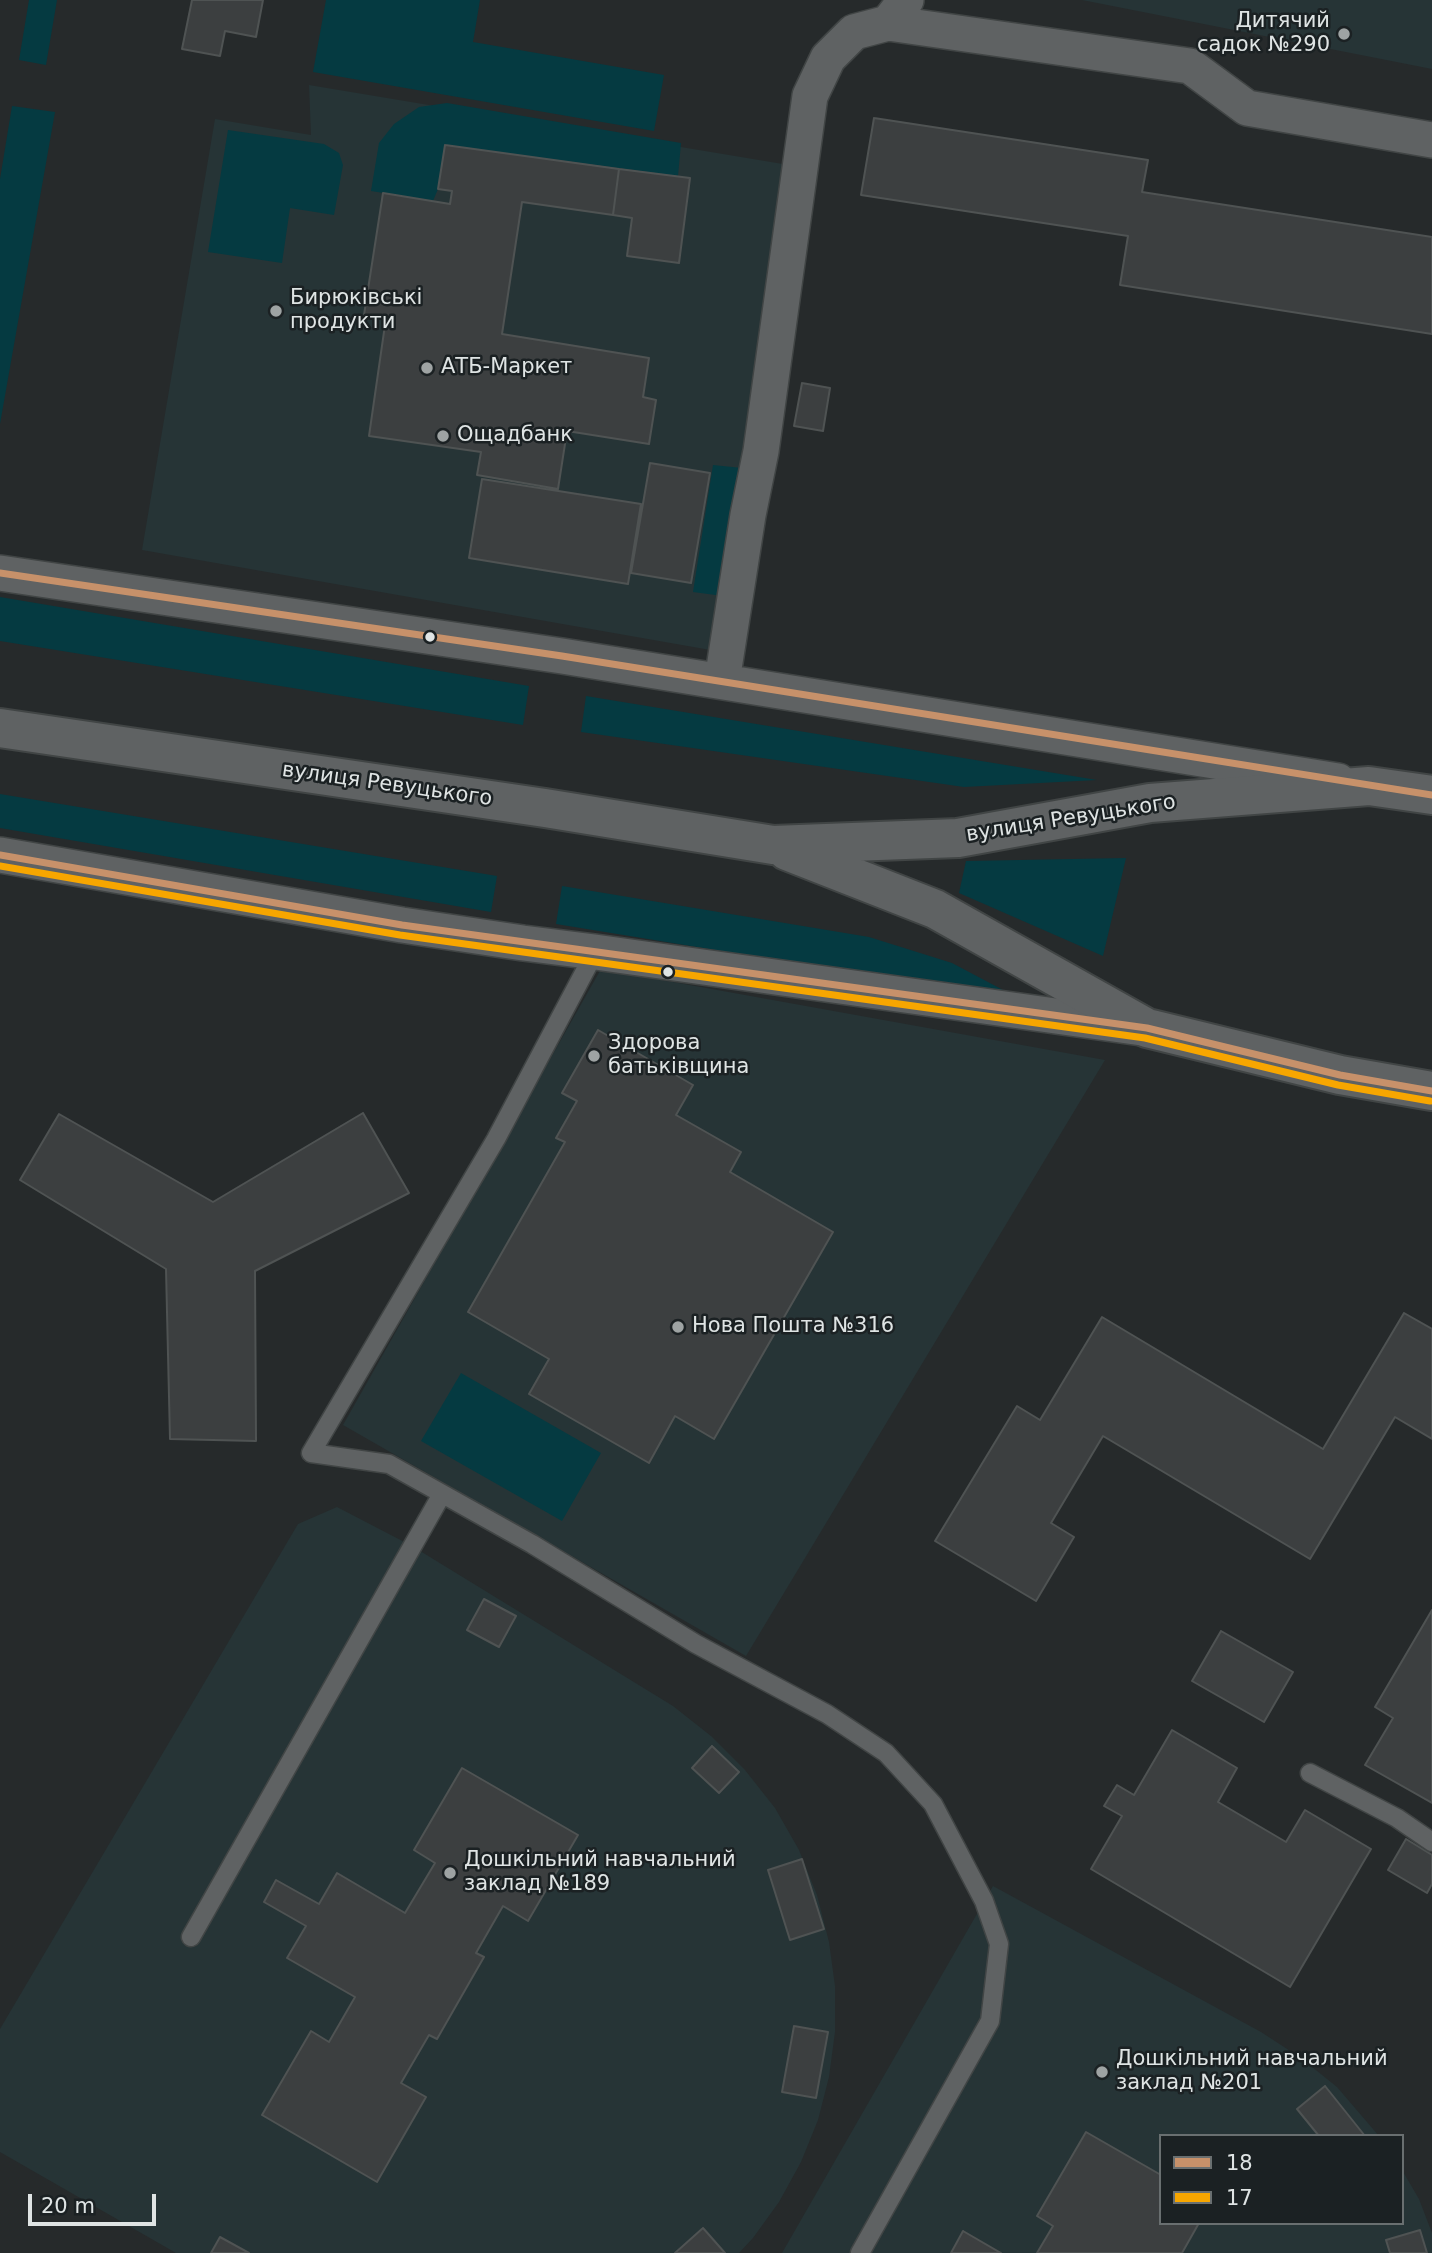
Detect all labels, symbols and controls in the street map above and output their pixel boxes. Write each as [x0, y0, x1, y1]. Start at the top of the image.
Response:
place label: Дитячий садок №290 [1197, 9, 1330, 59]
marker: Дитячий садок №290 [1336, 26, 1352, 42]
place label: Бирюківські продукти [290, 286, 422, 336]
marker: Бирюківські продукти [268, 303, 284, 319]
place label: АТБ-Маркет [441, 355, 572, 381]
marker: АТБ-Маркет [419, 360, 435, 376]
place label: Ощадбанк [457, 423, 573, 449]
marker: Ощадбанк [435, 428, 451, 444]
unlabelled marker [423, 630, 437, 644]
street label: вулиця Ревуцького [280, 758, 494, 812]
street label: вулиця Ревуцького [964, 790, 1178, 848]
unlabelled marker [661, 965, 675, 979]
place label: Здорова батьківщина [608, 1031, 749, 1081]
marker: Здорова батьківщина [586, 1048, 602, 1064]
place label: Нова Пошта №316 [692, 1314, 894, 1340]
marker: Нова Пошта №316 [670, 1319, 686, 1335]
place label: Дошкільний навчальний заклад №189 [464, 1848, 736, 1898]
marker: Дошкільний навчальний заклад №189 [442, 1865, 458, 1881]
place label: Дошкільний навчальний заклад №201 [1116, 2047, 1388, 2097]
marker: Дошкільний навчальний заклад №201 [1094, 2064, 1110, 2080]
legend [1159, 2134, 1404, 2225]
text: 18 [1226, 2151, 1253, 2175]
scale bar [32, 2180, 159, 2224]
text: 17 [1226, 2186, 1253, 2210]
text: 20 m [41, 2194, 95, 2218]

